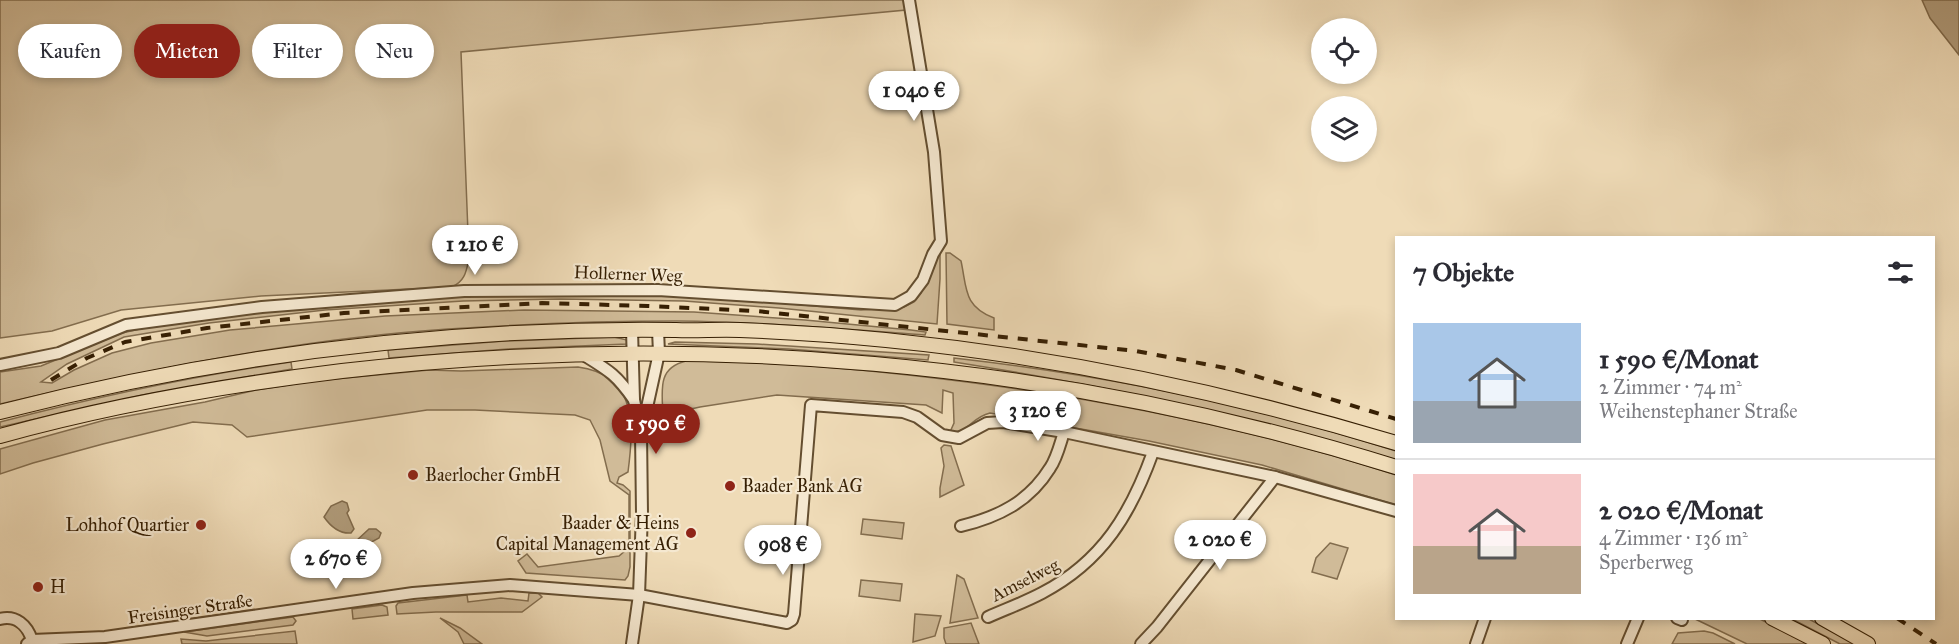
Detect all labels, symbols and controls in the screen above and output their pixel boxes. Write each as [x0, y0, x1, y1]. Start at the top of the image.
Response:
map controls [1311, 18, 1377, 162]
button: locate [1311, 18, 1377, 84]
chip: Kaufen [18, 24, 122, 78]
chip: Mieten [134, 24, 240, 78]
chip: Filter [252, 24, 343, 78]
chip: Neu [355, 24, 434, 78]
pin: 1 040 € [859, 71, 969, 122]
text: 1 040 € [882, 78, 946, 102]
button: layers [1311, 96, 1377, 162]
pin: 1 210 € [420, 225, 530, 276]
text: 1 210 € [446, 232, 504, 256]
text: 7 Objekte [1413, 256, 1514, 288]
icon: filters [1884, 256, 1917, 289]
street label: Hollerner Weg [573, 261, 683, 288]
text: 1 590 €/Monat [1599, 343, 1758, 375]
icon: home [1461, 347, 1533, 419]
text: 2 Zimmer · 74 m² [1599, 375, 1742, 399]
pin: 3 120 € [983, 391, 1093, 442]
text: 3 120 € [1009, 398, 1067, 422]
text: Weihenstephaner Straße [1599, 399, 1798, 423]
pin: 1 590 € [601, 404, 711, 455]
text: 1 590 € [626, 411, 686, 435]
place label: Baerlocher GmbH [425, 464, 561, 486]
marker: Baerlocher GmbH [406, 468, 420, 482]
place label: Baader Bank AG [742, 475, 863, 497]
marker: Baader Bank AG [723, 479, 737, 493]
text: 2 020 €/Monat [1599, 494, 1763, 526]
icon: home [1461, 498, 1533, 570]
place label: Baader & Heins Capital Management AG [496, 512, 679, 556]
place label: Lohhof Quartier [65, 514, 189, 536]
marker: Lohhof Quartier [194, 518, 208, 532]
pin: 2 020 € [1165, 520, 1275, 571]
pin: 908 € [741, 525, 825, 576]
marker: Baader & Heins Capital Management AG [684, 526, 698, 540]
text: 4 Zimmer · 136 m² [1599, 526, 1748, 550]
text: 2 020 € [1188, 527, 1252, 551]
text: 908 € [758, 532, 808, 556]
pin: 2 670 € [281, 539, 391, 590]
text: 2 670 € [304, 546, 368, 570]
text: Sperberweg [1599, 550, 1693, 574]
street label: Amselweg [986, 553, 1064, 608]
place label: H [50, 576, 66, 598]
marker: H [31, 580, 45, 594]
street label: Freisinger Straße [126, 589, 254, 630]

